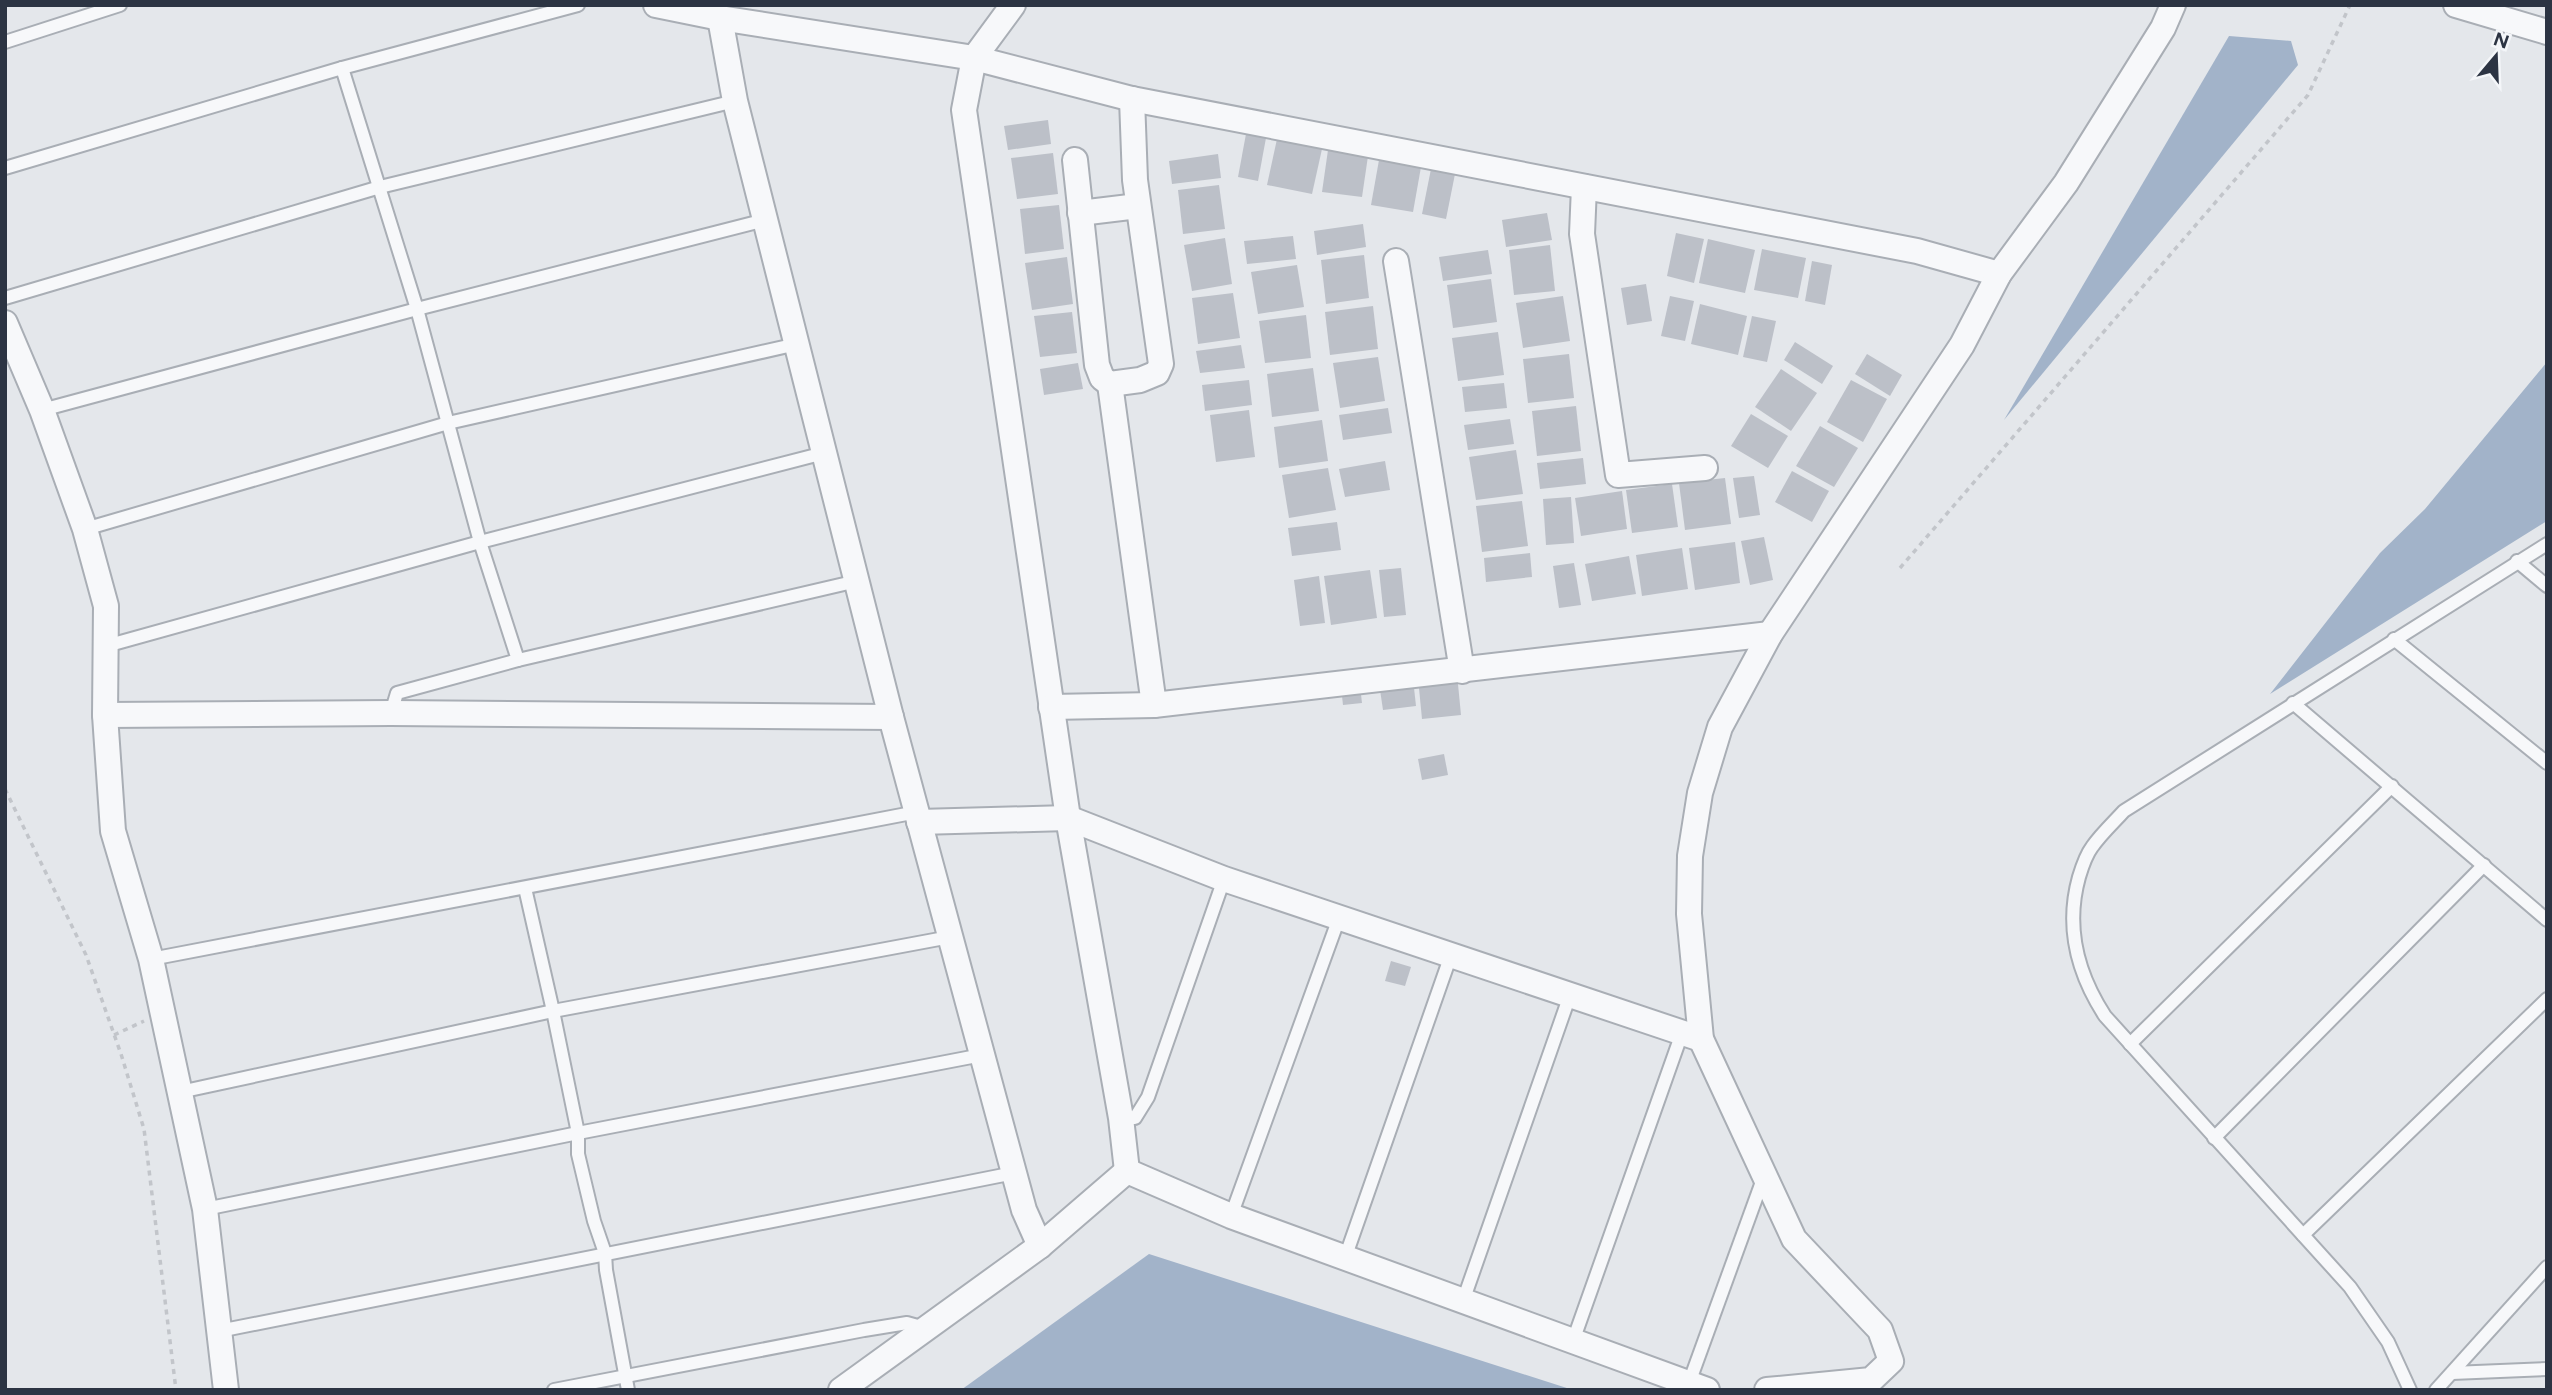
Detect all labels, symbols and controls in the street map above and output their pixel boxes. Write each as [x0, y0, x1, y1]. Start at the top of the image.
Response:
north arrow [2461, 21, 2531, 91]
text: N [2491, 27, 2512, 54]

